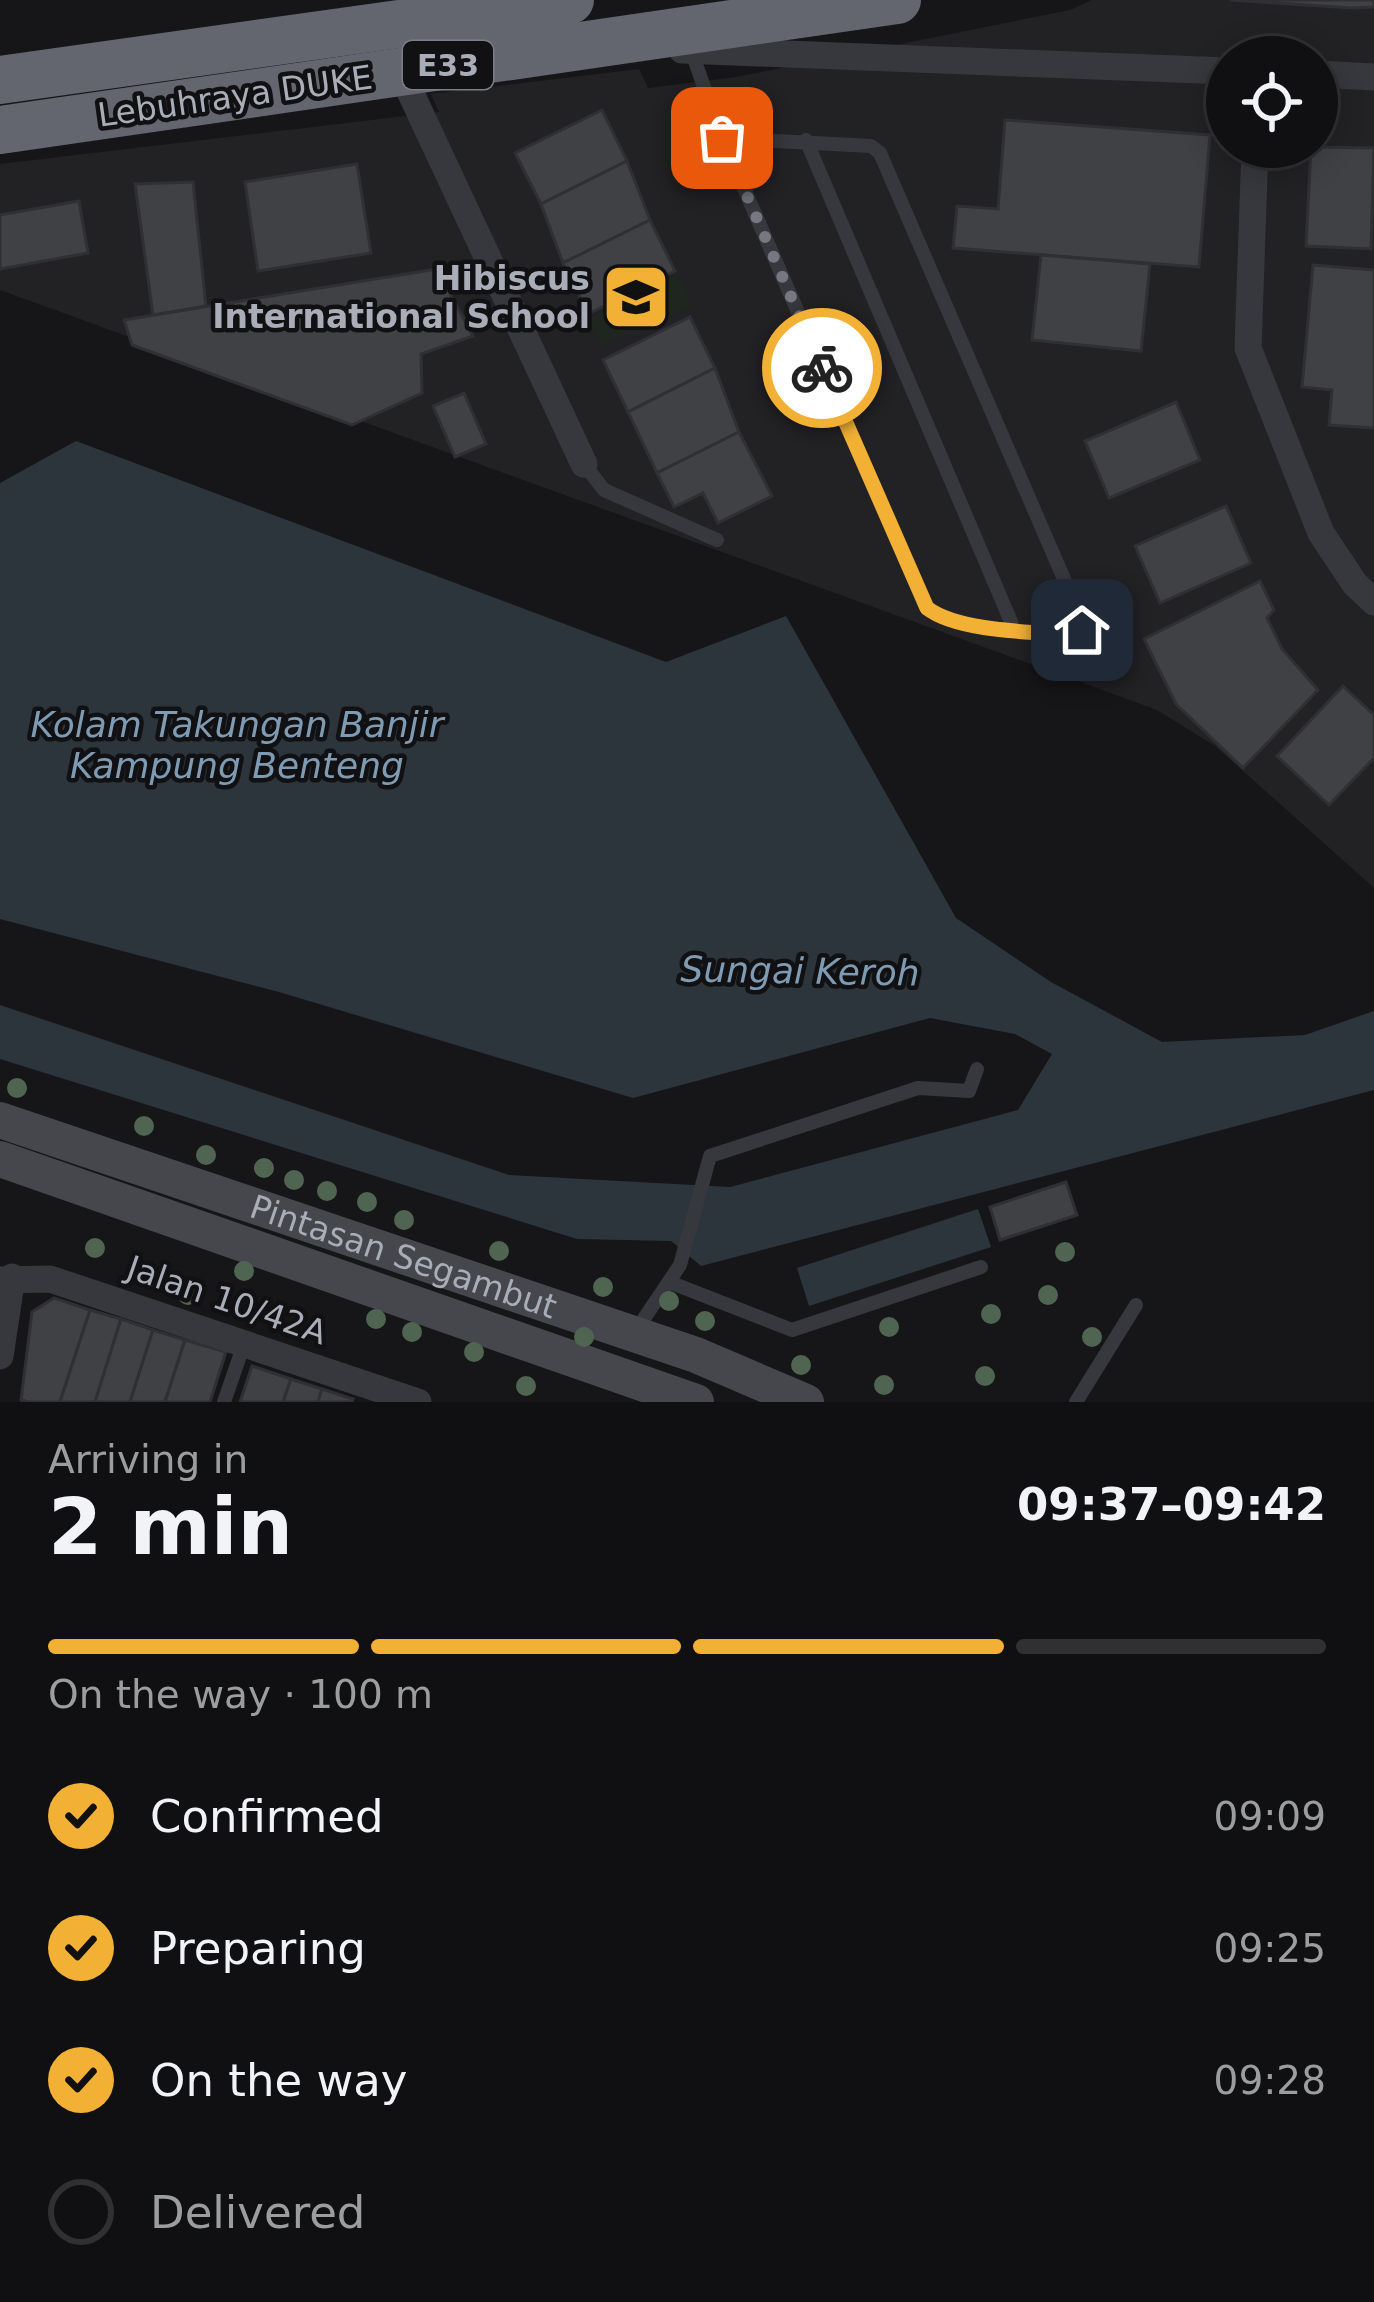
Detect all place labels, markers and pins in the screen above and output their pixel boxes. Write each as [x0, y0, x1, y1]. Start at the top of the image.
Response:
pin [671, 87, 773, 189]
place label: Hibiscus International School [212, 259, 590, 336]
school or university icon: Hibiscus International School [601, 262, 671, 332]
pin [1031, 579, 1133, 681]

